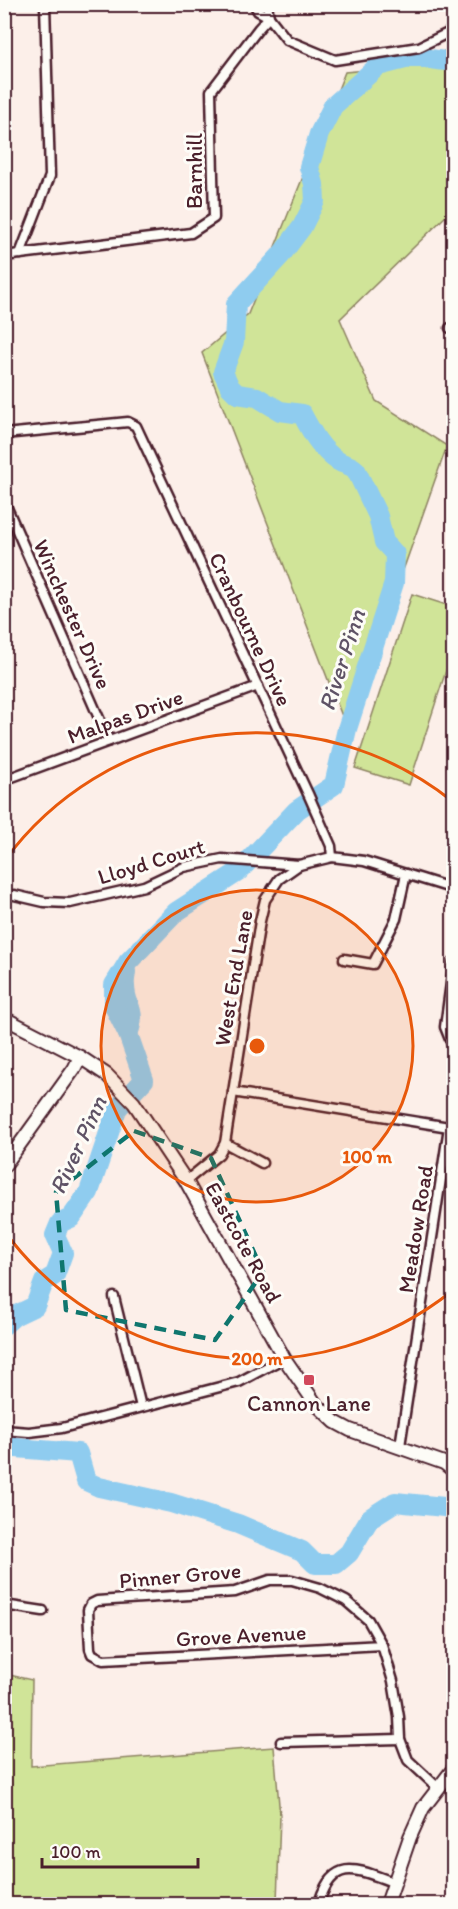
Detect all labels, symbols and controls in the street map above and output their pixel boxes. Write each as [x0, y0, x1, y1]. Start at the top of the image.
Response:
street label: Barnhill [181, 133, 208, 209]
street label: Winchester Drive [27, 535, 118, 693]
street label: Cranbourne Drive [203, 548, 298, 710]
water label: River Pinn [312, 605, 372, 714]
street label: Malpas Drive [64, 683, 187, 750]
street label: Lloyd Court [94, 832, 208, 891]
street label: West End Lane [208, 908, 259, 1048]
centre of rings [247, 1036, 267, 1056]
water label: River Pinn [42, 1091, 113, 1198]
text: 100 m [342, 1146, 393, 1168]
street label: Meadow Road [392, 1163, 439, 1295]
street label: Eastcote Road [199, 1177, 288, 1308]
text: 200 m [232, 1348, 283, 1370]
marker: Cannon Lane [302, 1373, 316, 1387]
place label: Cannon Lane [247, 1390, 371, 1417]
street label: Pinner Grove [118, 1557, 242, 1594]
street label: Grove Avenue [175, 1619, 307, 1652]
scale bar [42, 1831, 198, 1869]
text: 100 m [51, 1841, 101, 1863]

